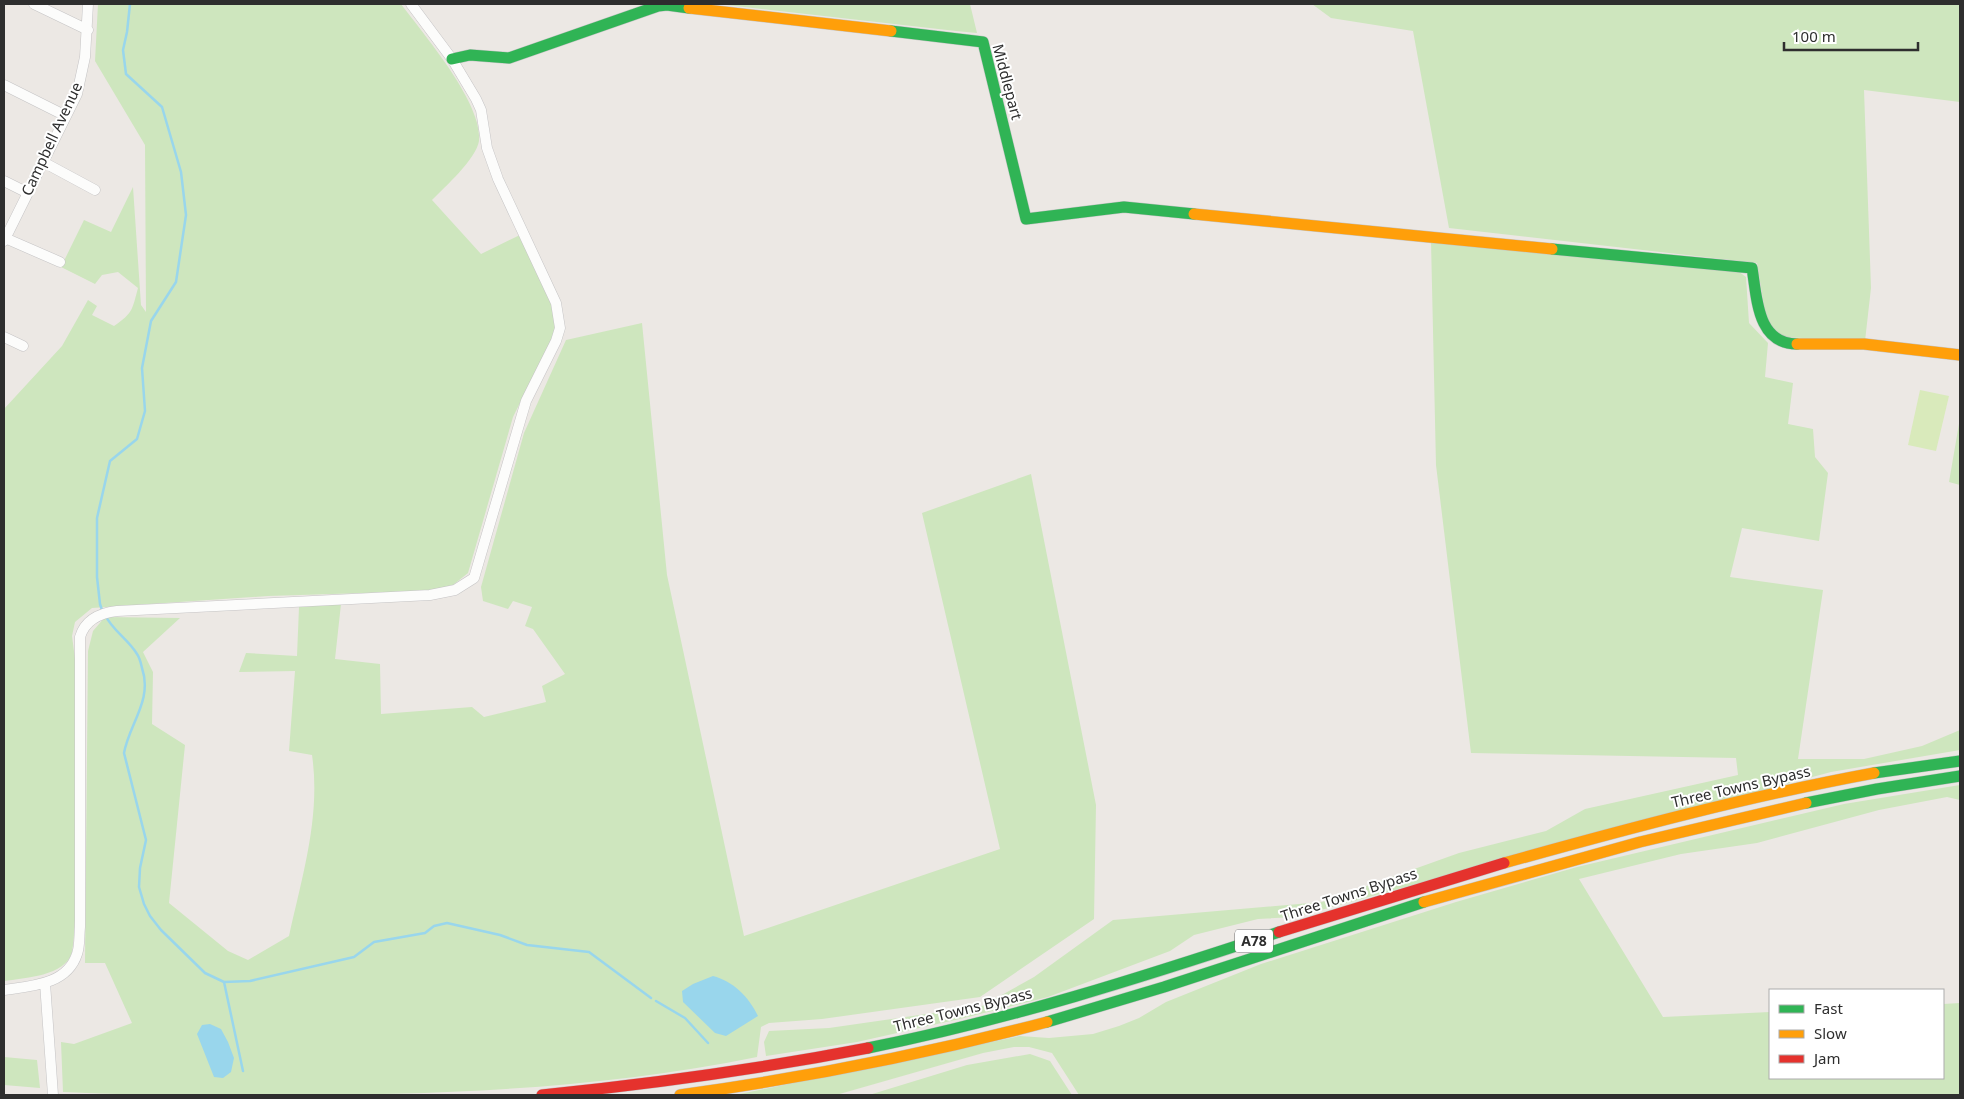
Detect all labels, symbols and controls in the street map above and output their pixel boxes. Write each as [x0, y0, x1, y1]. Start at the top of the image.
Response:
scale bar [1784, 20, 1918, 52]
text: 100 m [1792, 26, 1836, 46]
street label: Middlepart [988, 42, 1028, 122]
street label: Campbell Avenue [16, 79, 86, 199]
street label: Three Towns Bypass [1669, 760, 1812, 812]
street label: Three Towns Bypass [1278, 863, 1419, 925]
road number: A78 [1235, 929, 1273, 952]
street label: Three Towns Bypass [891, 982, 1034, 1036]
legend [1769, 989, 1944, 1079]
text: Fast [1814, 998, 1843, 1018]
text: Slow [1814, 1023, 1847, 1043]
text: Jam [1812, 1048, 1841, 1068]

